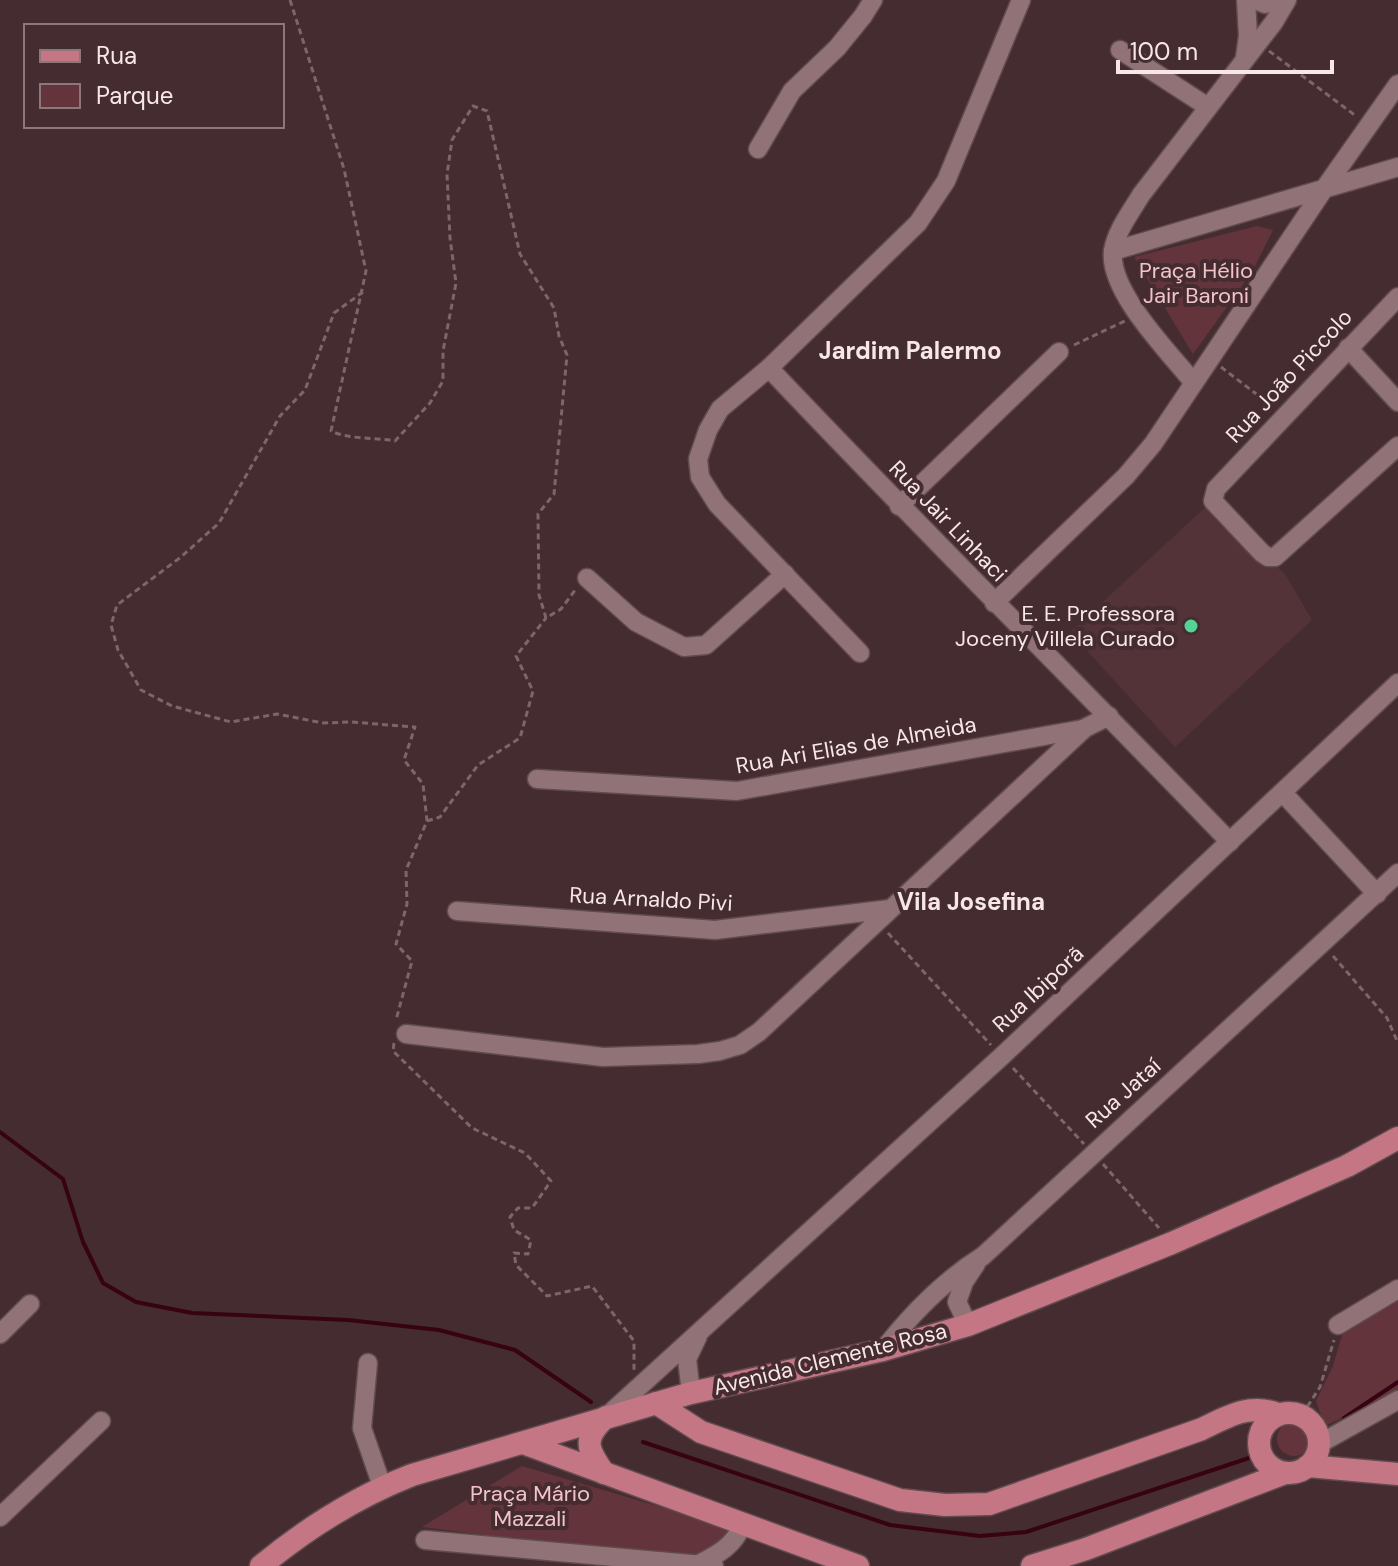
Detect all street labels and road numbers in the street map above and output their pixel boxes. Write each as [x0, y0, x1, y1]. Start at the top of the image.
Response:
street label: Rua João Piccolo [1220, 303, 1358, 449]
street label: Rua Jair Linhaci [883, 454, 1013, 588]
street label: Rua Ari Elias de Almeida [734, 710, 978, 780]
street label: Rua Arnaldo Pivi [569, 880, 733, 918]
street label: Rua Ibiporã [986, 939, 1090, 1039]
street label: Rua Jataí [1079, 1051, 1167, 1134]
street label: Avenida Clemente Rosa [710, 1316, 950, 1402]

